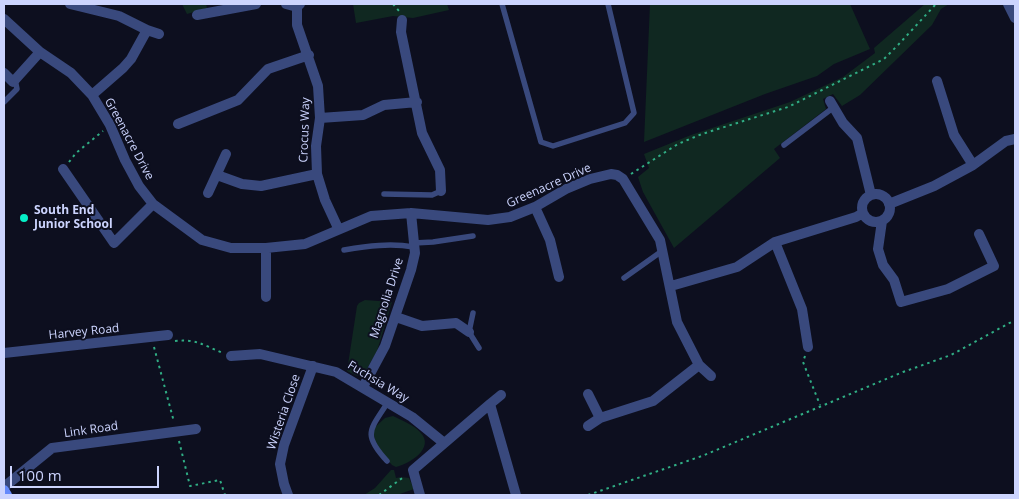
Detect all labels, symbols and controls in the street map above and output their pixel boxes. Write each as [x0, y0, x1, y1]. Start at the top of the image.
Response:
street label: Greenacre Drive [101, 95, 157, 183]
street label: Crocus Way [297, 97, 313, 163]
street label: Greenacre Drive [504, 161, 594, 211]
place label: South End Junior School [34, 204, 113, 232]
marker: South End Junior School [18, 212, 30, 224]
street label: Magnolia Drive [367, 256, 407, 340]
street label: Harvey Road [48, 321, 120, 343]
street label: Fuchsia Way [345, 358, 411, 406]
street label: Wisteria Close [264, 372, 304, 452]
street label: Link Road [63, 419, 119, 441]
scale bar [12, 456, 161, 488]
text: 100 m [18, 465, 62, 485]

